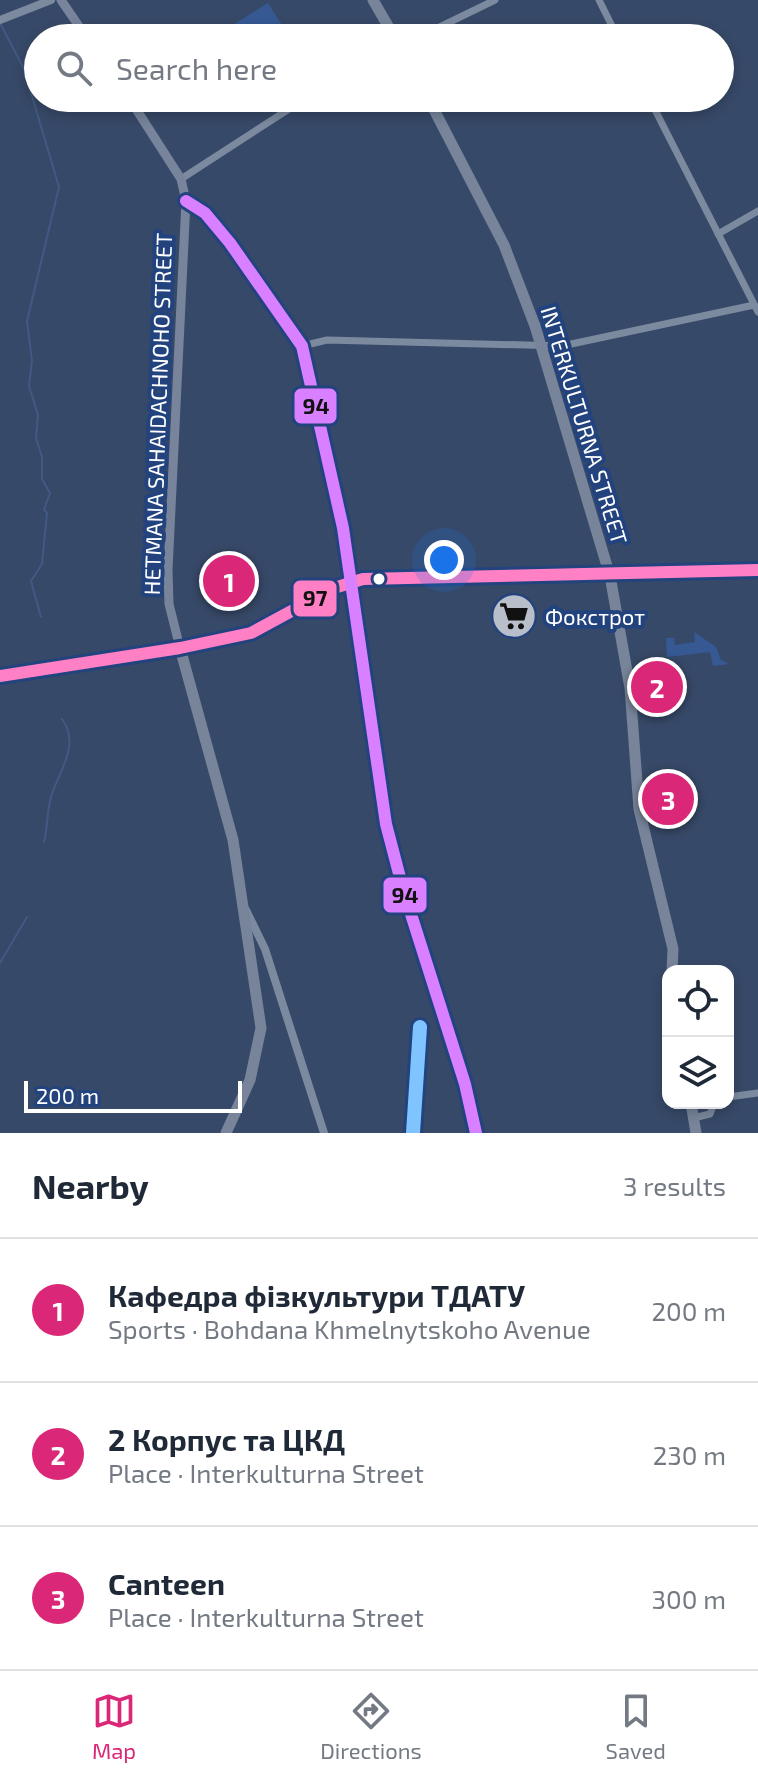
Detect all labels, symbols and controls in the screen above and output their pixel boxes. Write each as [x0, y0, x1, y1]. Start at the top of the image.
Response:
search box [24, 24, 734, 112]
icon: search [52, 46, 96, 90]
text: Search here [116, 50, 277, 86]
street label: HETMANA SAHAIDACHNOHO STREET [138, 232, 176, 596]
street label: INTERKULTURNA STREET [536, 303, 634, 547]
line badge: 94 [293, 387, 338, 425]
text: 94 [303, 392, 330, 418]
your location [424, 540, 464, 580]
pin: 1 [203, 551, 255, 611]
unlabelled marker [371, 571, 387, 587]
line badge: 97 [292, 579, 338, 618]
text: 97 [303, 584, 328, 610]
supermarket icon: Фокстрот [490, 592, 538, 640]
place label: Фокстрот [545, 603, 645, 629]
pin: 2 [631, 657, 683, 717]
pin: 3 [642, 769, 694, 829]
line badge: 94 [382, 876, 428, 914]
text: 94 [392, 881, 419, 907]
map controls [662, 965, 734, 1109]
button: locate [662, 965, 734, 1037]
button: layers [662, 1037, 734, 1109]
scale bar [24, 1077, 242, 1113]
text: 200 m [36, 1082, 99, 1108]
text: Nearby [32, 1165, 149, 1206]
text: 3 results [623, 1170, 726, 1201]
text: Кафедра фізкультури ТДАТУ [108, 1277, 525, 1313]
text: 1 [52, 1295, 64, 1326]
text: 200 m [651, 1295, 726, 1326]
text: Sports · Bohdana Khmelnytskoho Avenue [108, 1313, 591, 1344]
text: 2 Корпус та ЦКД [108, 1421, 345, 1457]
text: 2 [50, 1439, 66, 1470]
text: 230 m [653, 1439, 726, 1470]
text: Place · Interkulturna Street [108, 1457, 424, 1488]
text: Canteen [108, 1565, 225, 1601]
text: 3 [51, 1583, 65, 1614]
text: 300 m [652, 1583, 726, 1614]
text: Place · Interkulturna Street [108, 1601, 424, 1632]
tab: Map [92, 1689, 136, 1763]
tab: Directions [320, 1689, 422, 1763]
tab: Saved [606, 1689, 666, 1763]

